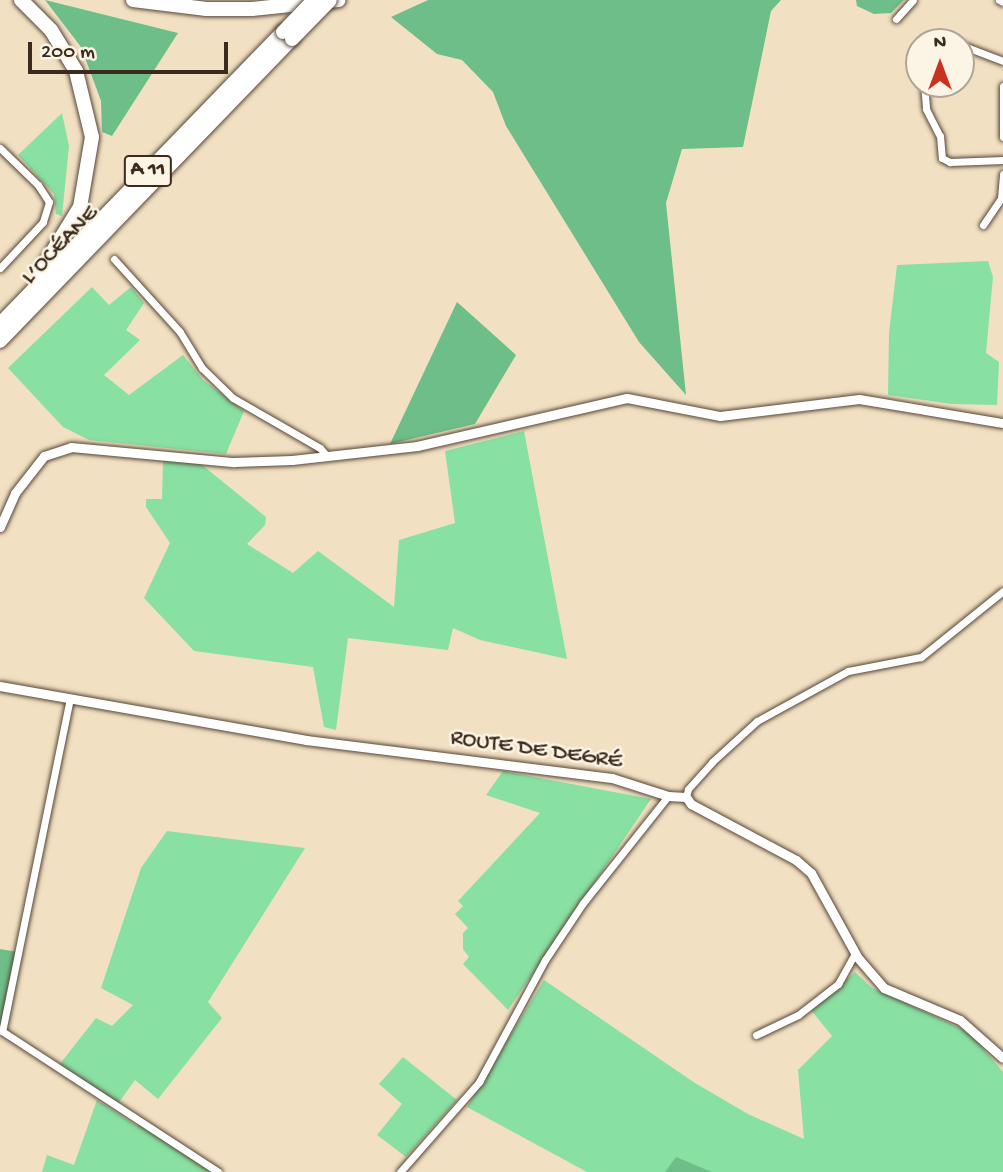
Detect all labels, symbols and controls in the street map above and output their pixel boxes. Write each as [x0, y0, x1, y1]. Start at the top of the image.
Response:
scale bar [32, 28, 231, 72]
north arrow [905, 28, 975, 98]
text: N [934, 32, 946, 55]
text: 200 m [41, 41, 95, 66]
road number: A 11 [124, 154, 172, 188]
street label: L’OCÉANE [17, 201, 105, 291]
street label: ROUTE DE DEGRÉ [449, 725, 623, 777]

